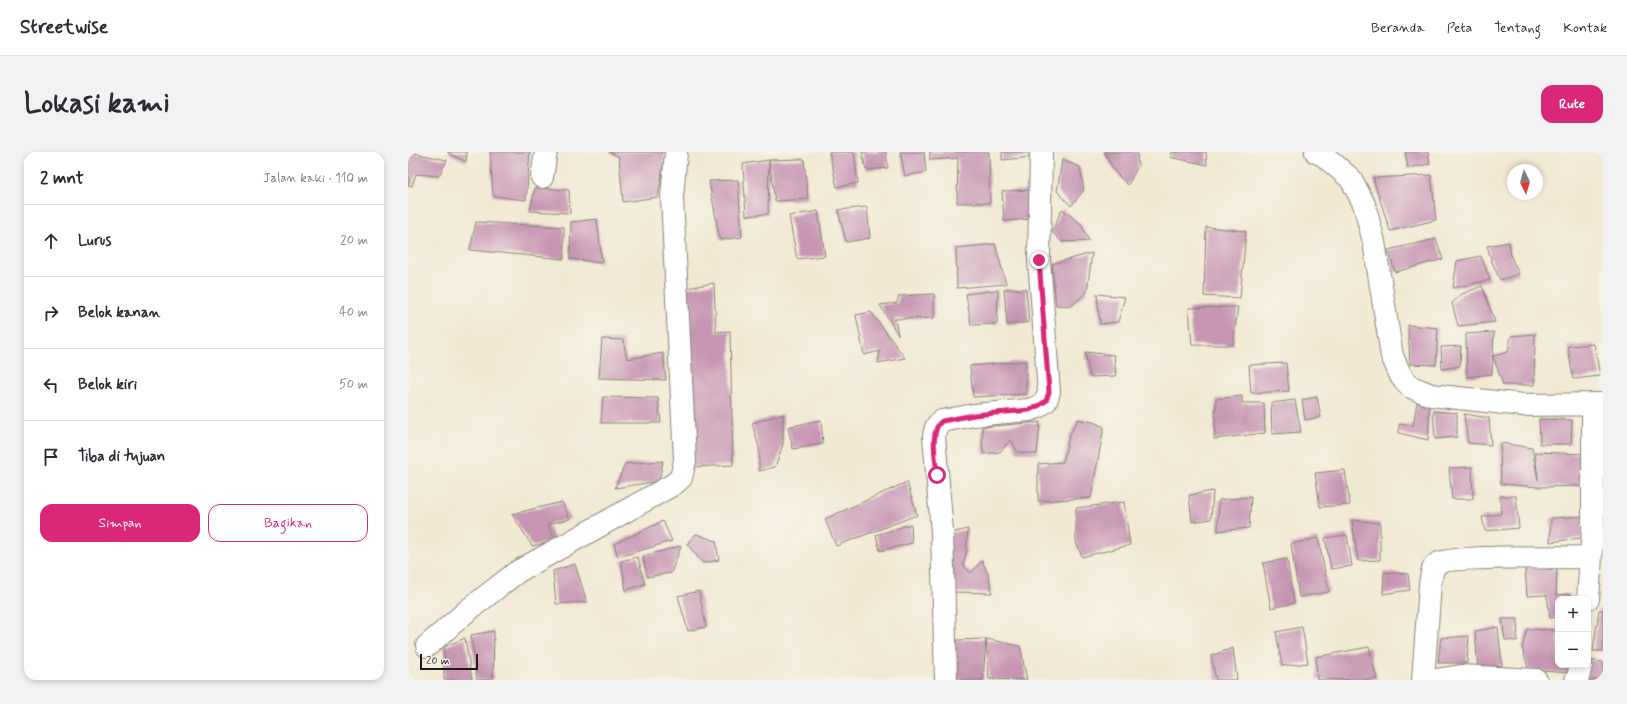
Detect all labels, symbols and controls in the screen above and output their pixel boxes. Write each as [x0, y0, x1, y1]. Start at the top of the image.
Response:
text: Streetwise [20, 15, 108, 40]
text: Beranda [1371, 19, 1425, 37]
text: Peta [1447, 19, 1472, 37]
text: Tentang [1494, 19, 1541, 37]
text: Kontak [1563, 19, 1607, 37]
button: Rute [1541, 85, 1603, 123]
text: Lokasi kami [24, 86, 170, 123]
north arrow [1507, 164, 1543, 200]
text: 2 mnt [40, 167, 84, 189]
text: Jalan kaki · 110 m [263, 170, 368, 187]
icon: ahead [40, 230, 62, 252]
text: Lurus [78, 231, 111, 251]
text: 20 m [340, 232, 368, 249]
route end [1030, 251, 1048, 269]
icon: right [40, 302, 62, 324]
text: Belok kanan [78, 303, 161, 323]
text: 40 m [339, 304, 368, 321]
icon: left [40, 374, 62, 396]
text: Belok kiri [78, 375, 137, 395]
text: 50 m [339, 376, 368, 393]
icon: arrive [40, 446, 62, 468]
text: Tiba di tujuan [78, 447, 165, 467]
route start [928, 466, 946, 484]
button: Simpan [40, 504, 200, 542]
button: Bagikan [208, 504, 368, 542]
map controls [1555, 596, 1591, 668]
button: + [1555, 596, 1591, 632]
button: − [1555, 632, 1591, 668]
scale bar [420, 652, 478, 671]
text: 20 m [426, 654, 449, 668]

